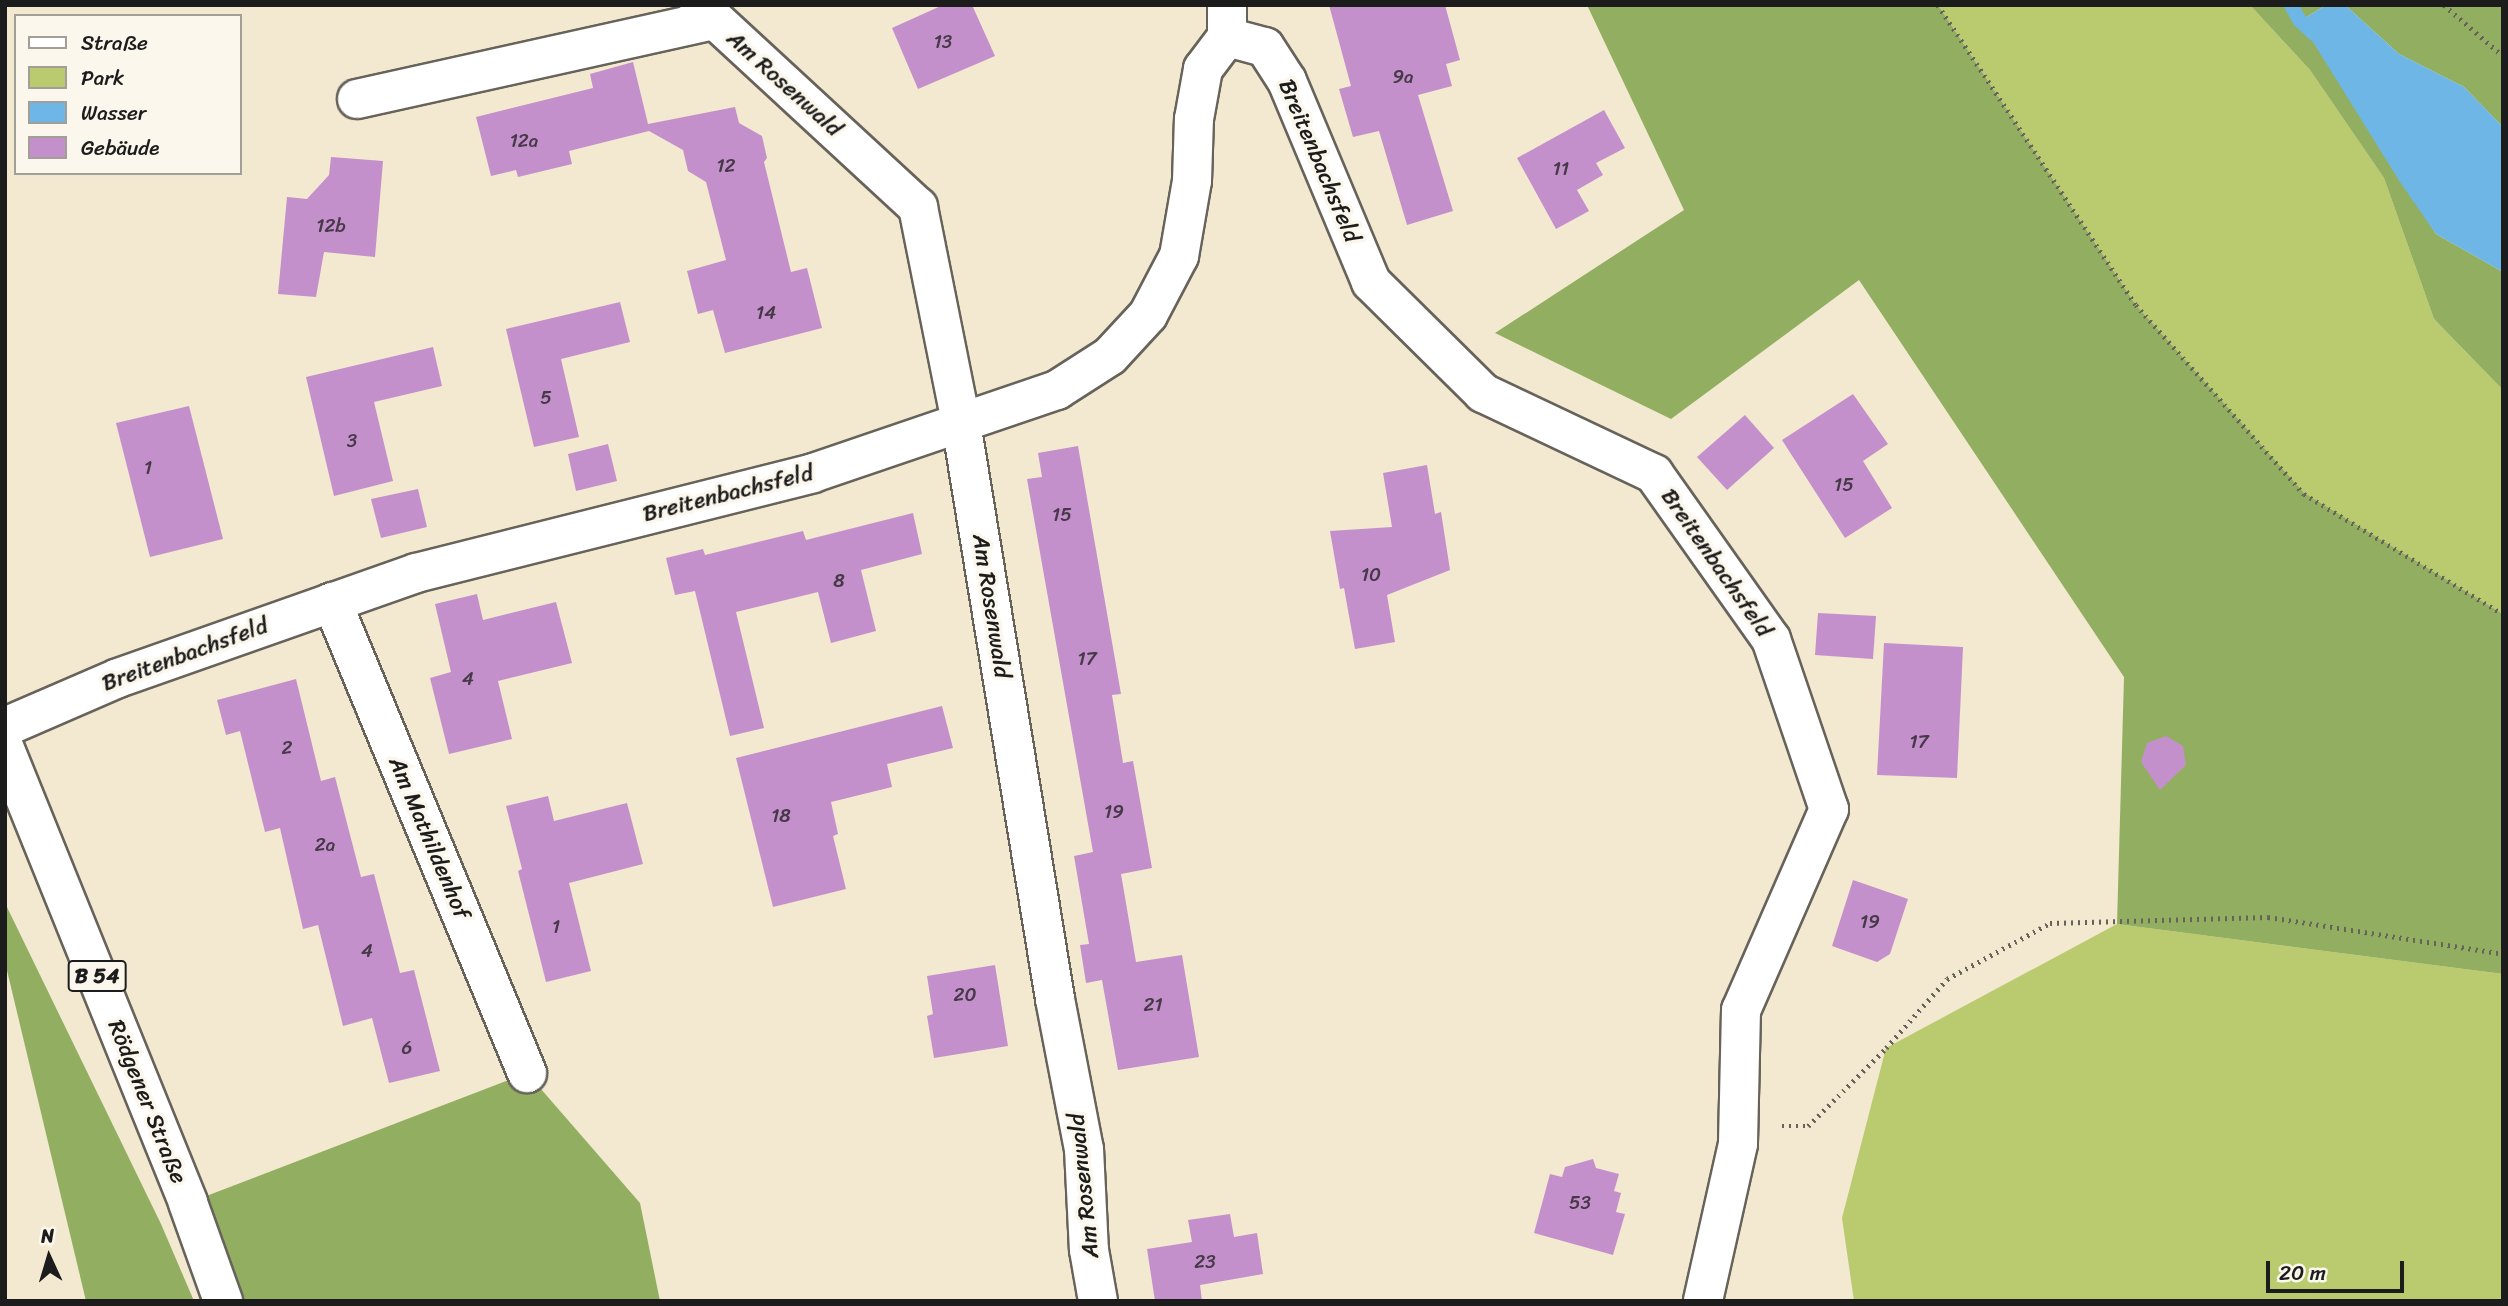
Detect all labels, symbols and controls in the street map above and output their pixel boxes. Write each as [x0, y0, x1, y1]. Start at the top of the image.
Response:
legend [14, 14, 242, 175]
text: Straße [81, 24, 148, 62]
street label: Am Rosenwald [721, 25, 847, 143]
house number: 13 [934, 31, 952, 53]
text: Park [81, 59, 124, 97]
house number: 9a [1392, 66, 1414, 88]
street label: Breitenbachsfeld [1272, 75, 1366, 247]
text: Wasser [81, 94, 146, 132]
text: Gebäude [81, 129, 159, 167]
house number: 12a [510, 130, 538, 152]
house number: 12 [716, 155, 736, 177]
house number: 11 [1553, 158, 1569, 180]
house number: 12b [316, 215, 346, 237]
house number: 14 [756, 302, 776, 324]
house number: 5 [540, 387, 552, 409]
house number: 3 [347, 430, 357, 452]
house number: 1 [144, 457, 152, 479]
street label: Breitenbachsfeld [640, 460, 816, 528]
house number: 15 [1834, 474, 1854, 496]
street label: Breitenbachsfeld [1655, 484, 1777, 642]
house number: 15 [1052, 504, 1072, 526]
street label: Am Rosenwald [966, 532, 1016, 680]
house number: 10 [1361, 564, 1381, 586]
house number: 8 [833, 570, 845, 592]
street label: Breitenbachsfeld [98, 612, 272, 698]
house number: 17 [1078, 648, 1096, 670]
house number: 4 [462, 668, 474, 690]
house number: 17 [1910, 731, 1928, 753]
house number: 2 [282, 737, 292, 759]
street label: Am Mathildenhof [382, 753, 476, 923]
house number: 19 [1104, 801, 1124, 823]
house number: 18 [771, 805, 791, 827]
house number: 2a [315, 834, 335, 856]
house number: 19 [1860, 911, 1880, 933]
house number: 1 [552, 916, 560, 938]
house number: 4 [361, 940, 373, 962]
road number: B 54 [67, 958, 127, 993]
house number: 20 [954, 984, 976, 1006]
house number: 21 [1143, 994, 1163, 1016]
street label: Rödgener Straße [102, 1016, 192, 1188]
house number: 6 [402, 1037, 412, 1059]
street label: Am Rosenwald [1063, 1112, 1105, 1260]
house number: 53 [1569, 1192, 1591, 1214]
text: N [40, 1219, 55, 1252]
north arrow [14, 1222, 84, 1292]
scale bar [2270, 1246, 2408, 1290]
house number: 23 [1194, 1251, 1216, 1273]
text: 20 m [2279, 1254, 2326, 1292]

